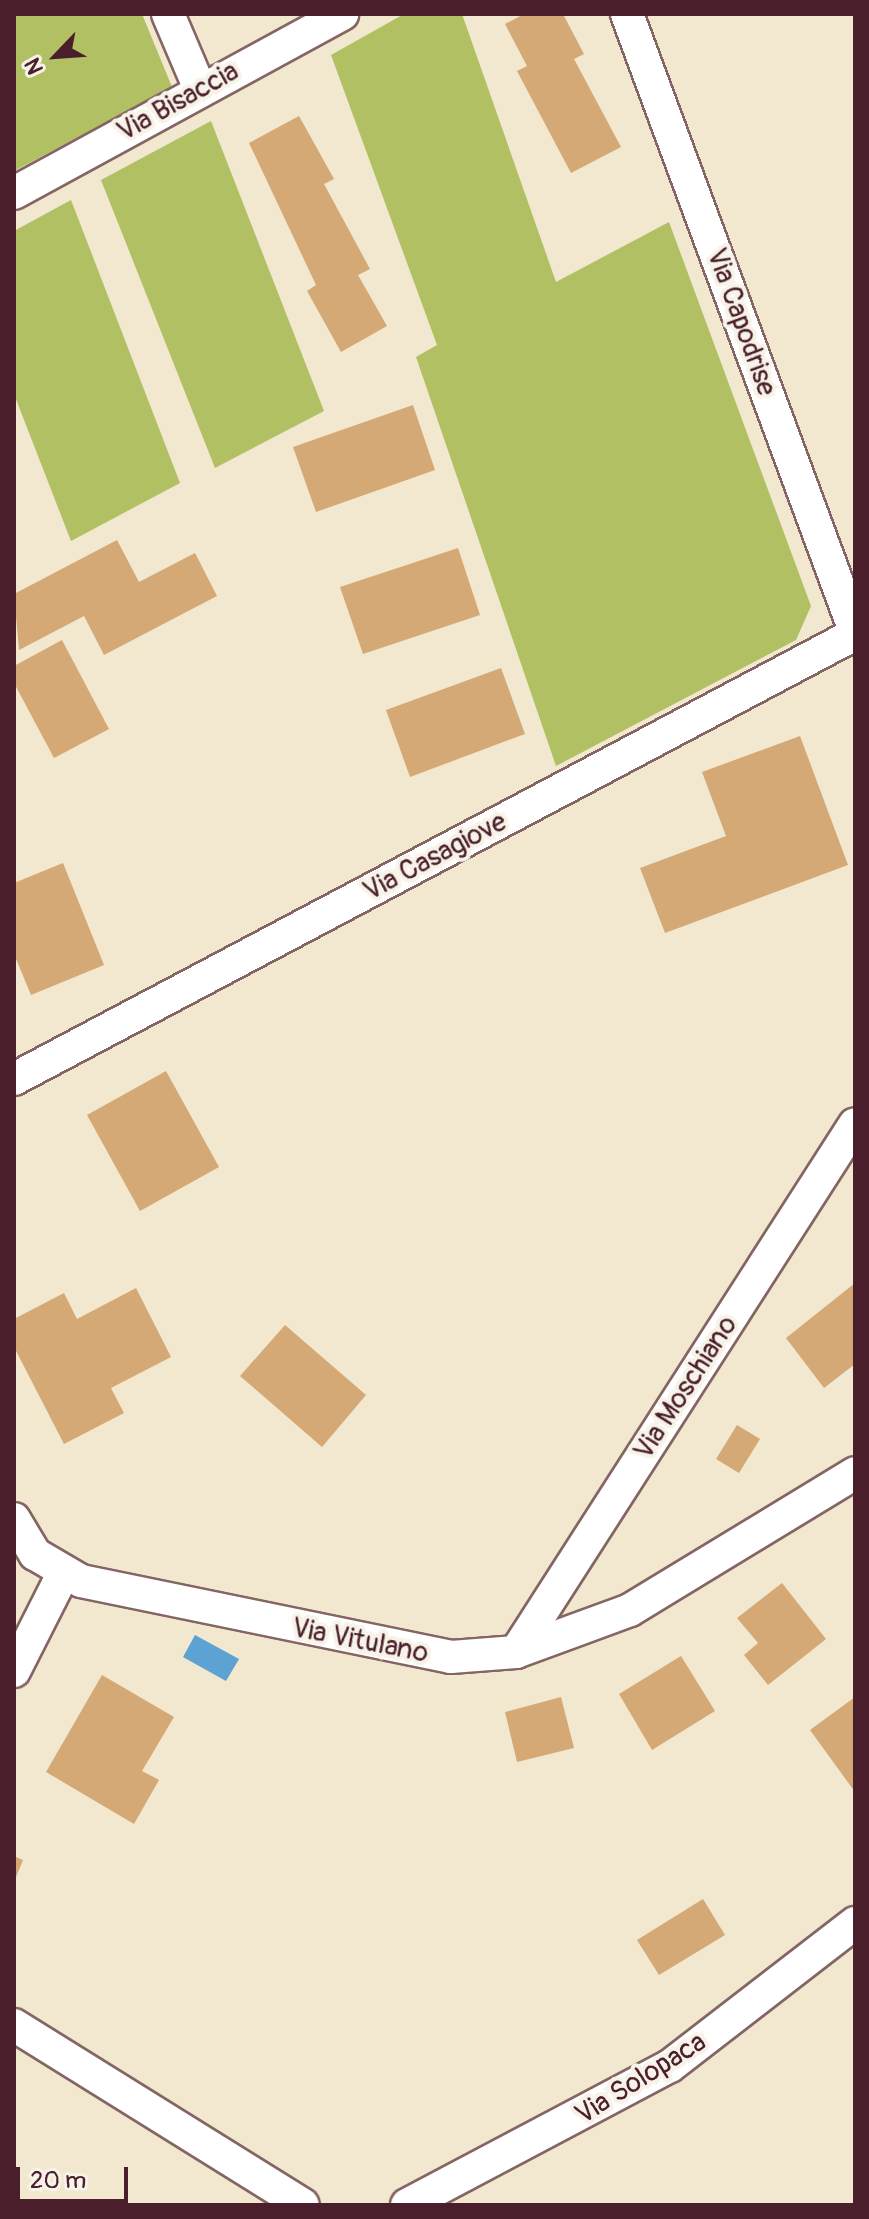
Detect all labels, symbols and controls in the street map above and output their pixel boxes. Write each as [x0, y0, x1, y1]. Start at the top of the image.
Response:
north arrow [16, 16, 96, 96]
text: N [18, 53, 50, 79]
street label: Via Bisaccia [111, 55, 245, 149]
street label: Via Capodrise [699, 244, 783, 400]
street label: Via Casagiove [358, 805, 512, 909]
street label: Via Moschiano [627, 1310, 745, 1466]
street label: Via Vitulano [289, 1611, 431, 1671]
street label: Via Solopaca [569, 2026, 713, 2132]
scale bar [20, 2151, 132, 2201]
text: 20 m [30, 2166, 86, 2195]

